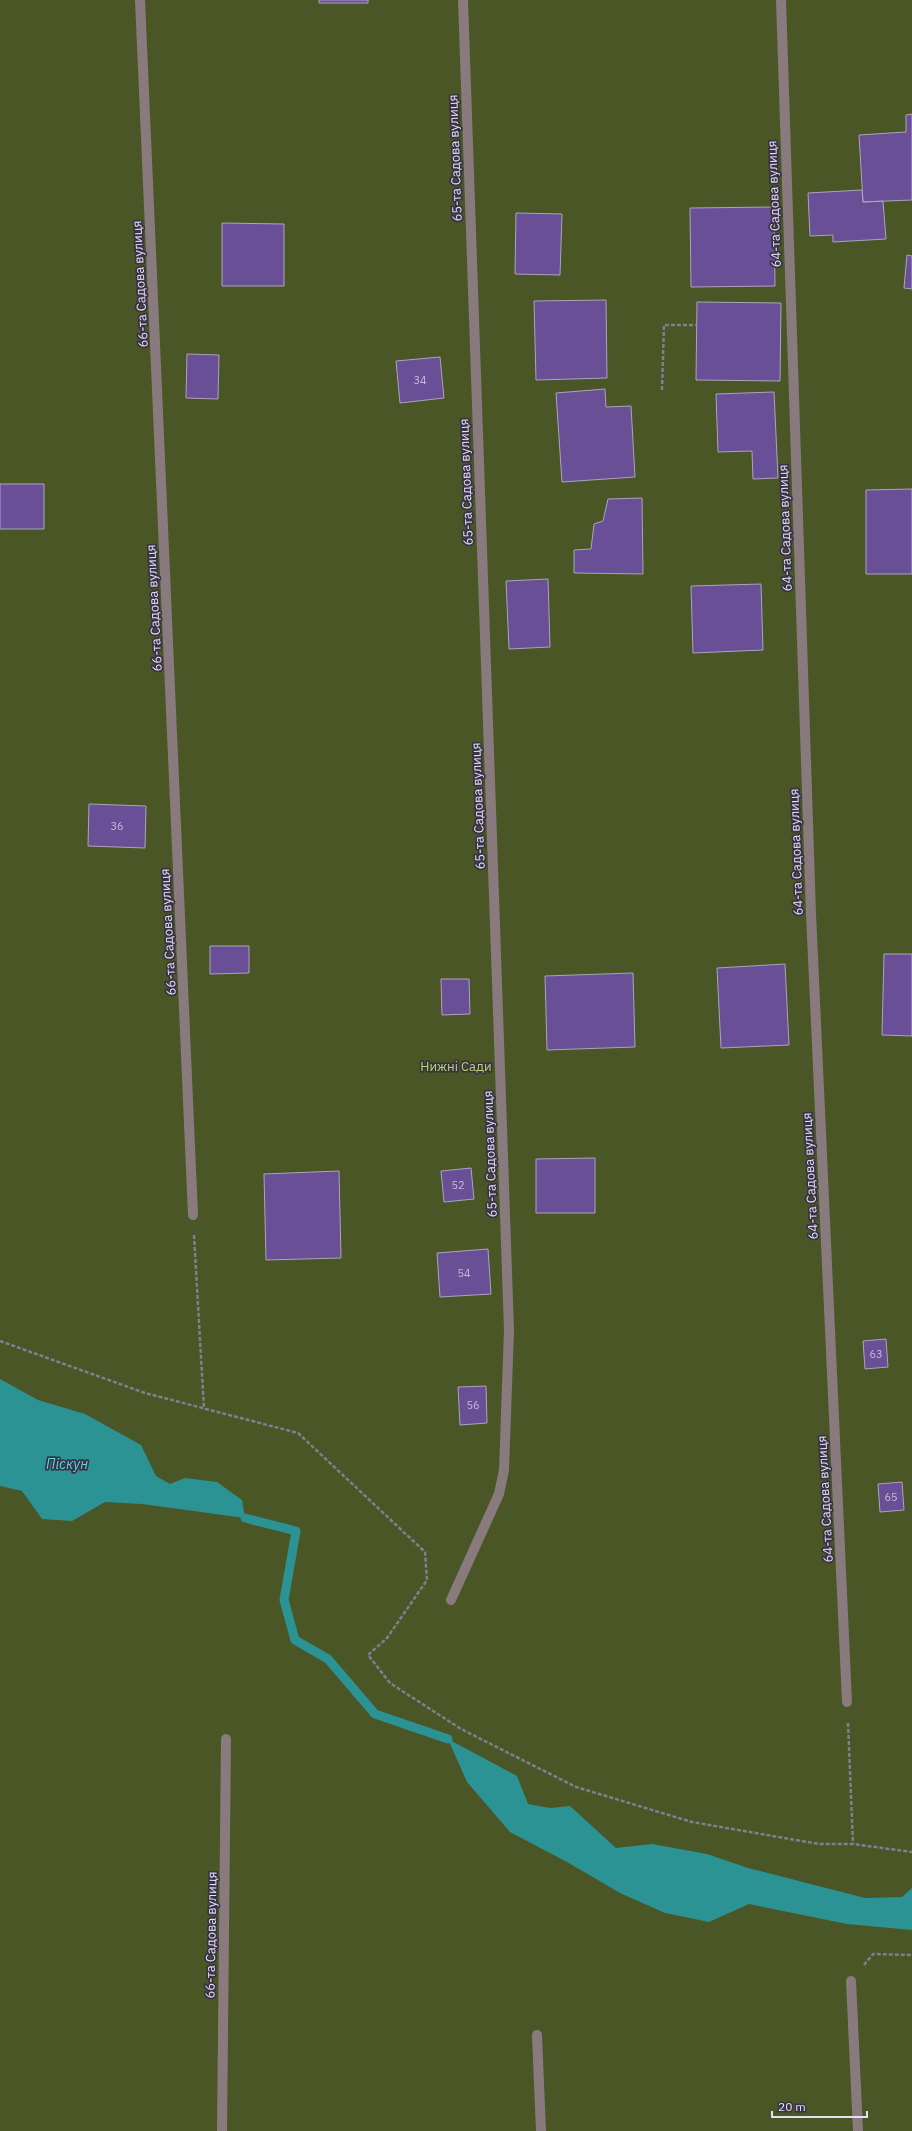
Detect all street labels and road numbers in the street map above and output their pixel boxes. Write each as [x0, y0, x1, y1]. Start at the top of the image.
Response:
street label: 65-та Садова вулиця [444, 94, 466, 222]
street label: 64-та Садова вулиця [763, 140, 785, 268]
street label: 66-та Садова вулиця [128, 220, 152, 348]
street label: 65-та Садова вулиця [455, 418, 477, 546]
street label: 64-та Садова вулиця [774, 464, 796, 592]
street label: 66-та Садова вулиця [142, 544, 166, 672]
street label: 65-та Садова вулиця [467, 742, 489, 870]
street label: 64-та Садова вулиця [785, 788, 807, 916]
street label: 66-та Садова вулиця [156, 868, 180, 996]
street label: 65-та Садова вулиця [479, 1090, 501, 1218]
street label: 64-та Садова вулиця [798, 1112, 822, 1240]
street label: 64-та Садова вулиця [813, 1435, 837, 1563]
street label: 66-та Садова вулиця [201, 1871, 221, 1999]

